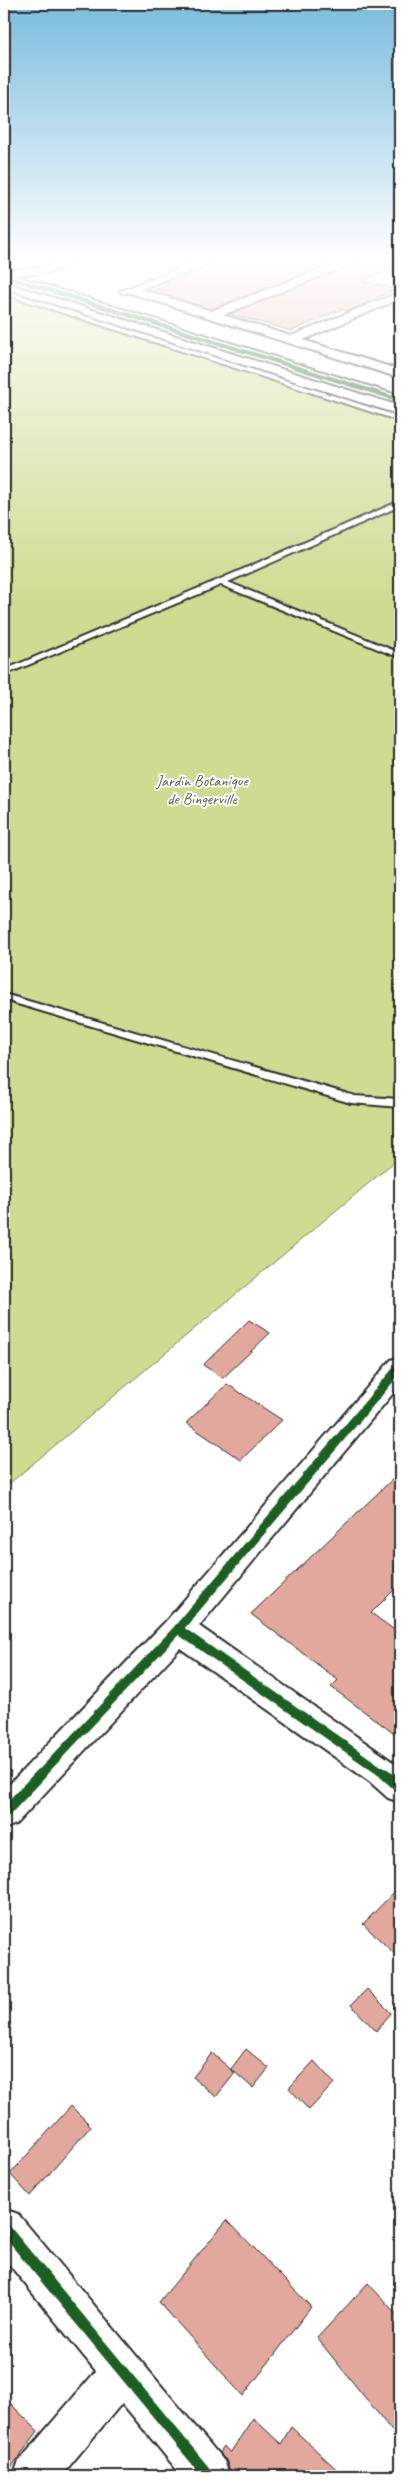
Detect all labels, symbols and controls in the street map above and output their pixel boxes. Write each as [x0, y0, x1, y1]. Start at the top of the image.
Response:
park label: Jardin Botanique de Bingerville [155, 771, 250, 809]

